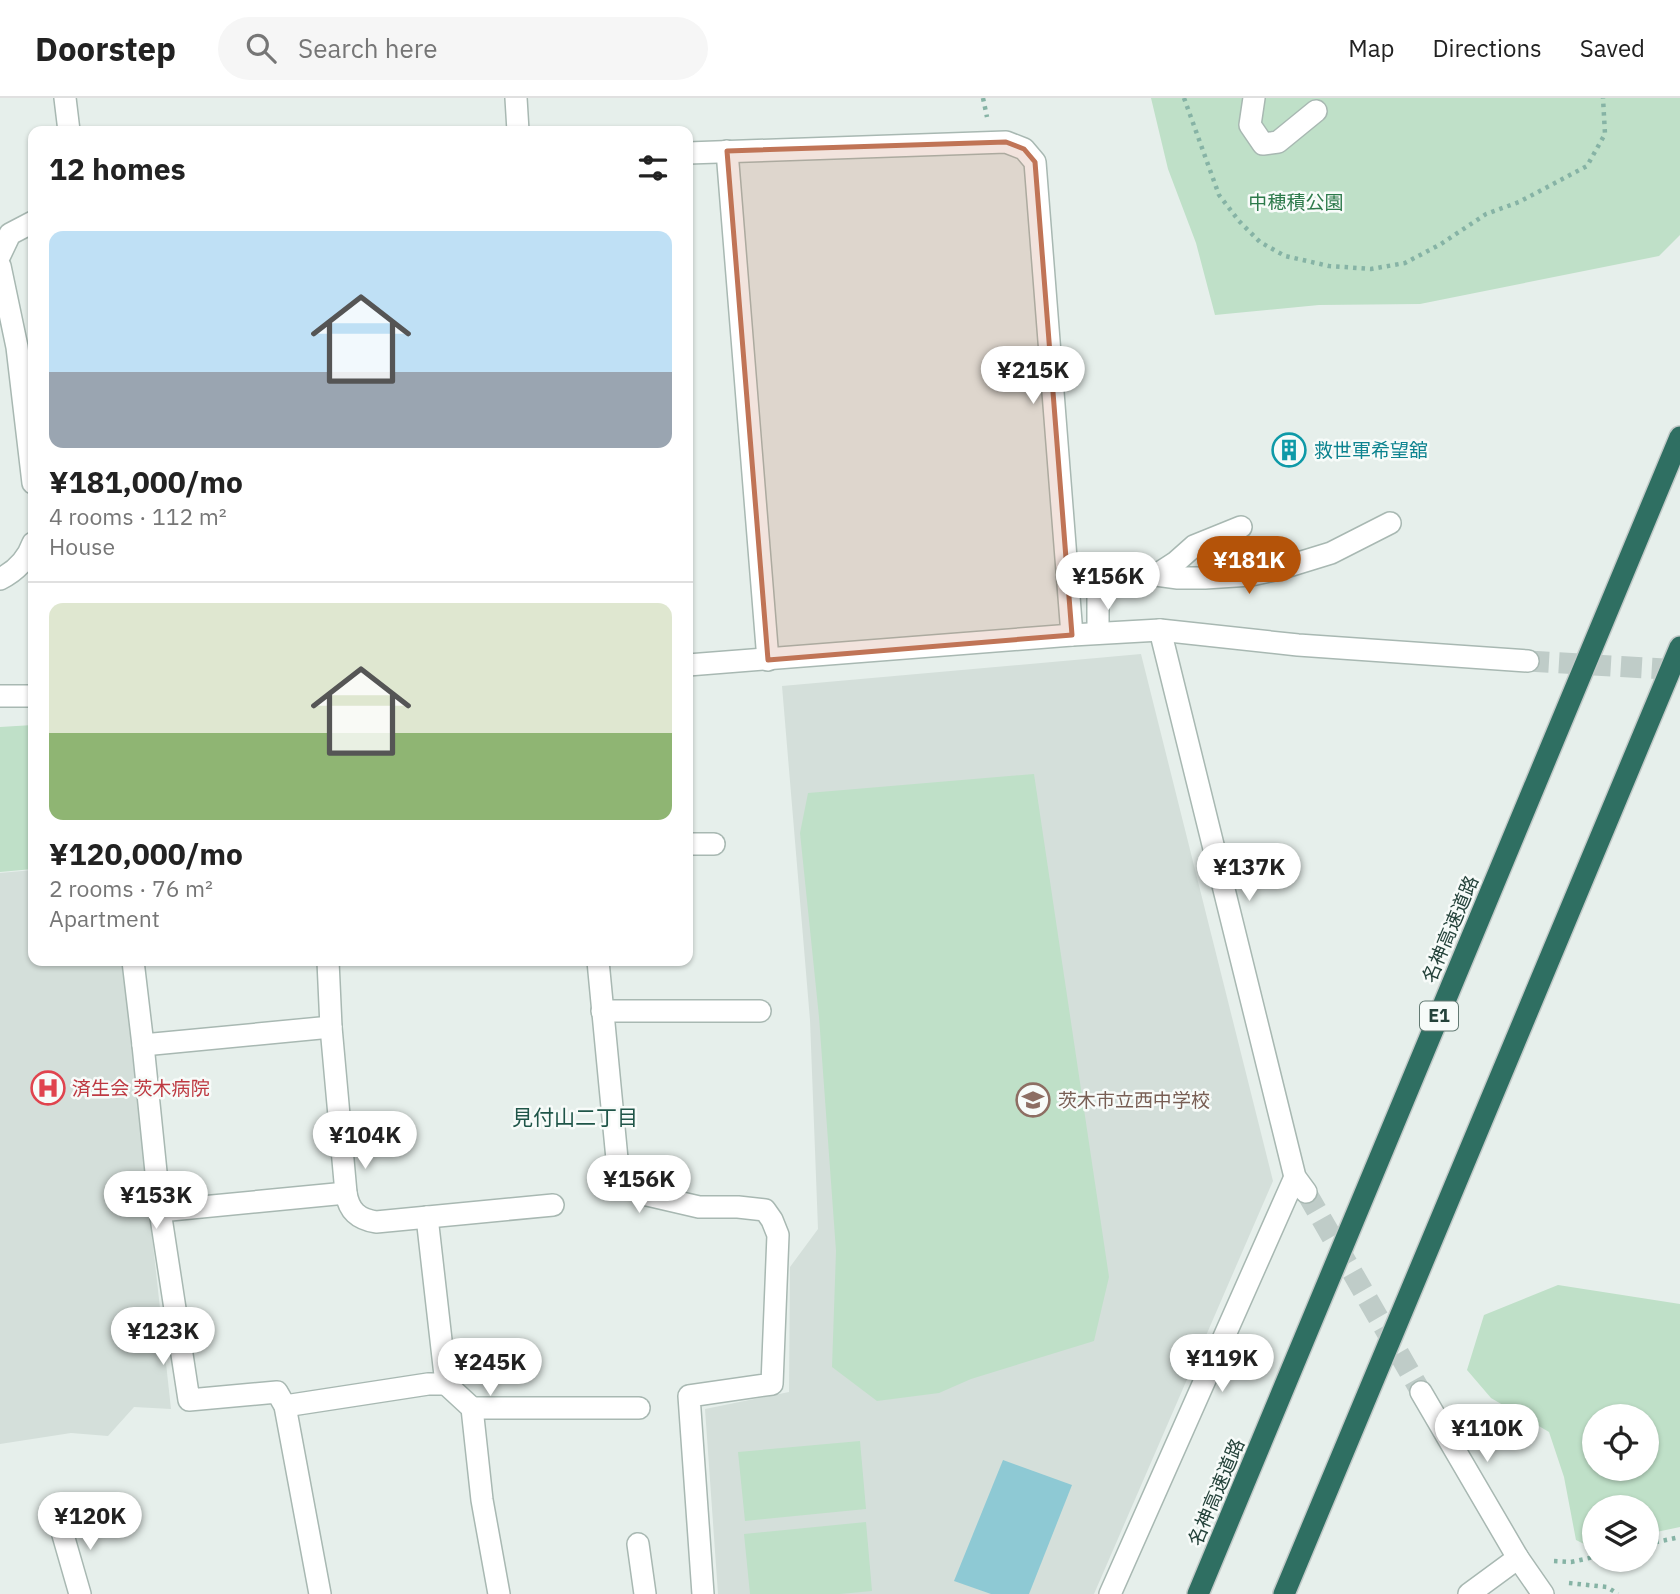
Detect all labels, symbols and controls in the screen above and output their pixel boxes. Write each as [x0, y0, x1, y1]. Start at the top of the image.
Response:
search box [218, 17, 708, 80]
text: Doorstep [35, 27, 176, 70]
icon: search [242, 29, 280, 67]
text: Search here [298, 31, 437, 65]
text: Map [1348, 32, 1394, 64]
text: Directions [1432, 32, 1542, 64]
text: Saved [1580, 32, 1645, 64]
text: 12 homes [49, 149, 186, 188]
icon: filters [634, 149, 672, 187]
park label: 中穂積公園 [1248, 190, 1344, 214]
icon: home [298, 276, 424, 402]
pin: ¥215K [984, 346, 1082, 406]
text: ¥215K [997, 354, 1069, 384]
building icon: 救世軍希望舘 [1270, 431, 1308, 469]
place label: 救世軍希望舘 [1314, 438, 1428, 462]
text: ¥181,000/mo [49, 462, 243, 501]
text: 4 rooms · 112 m² [49, 501, 227, 531]
text: House [49, 531, 115, 561]
pin: ¥181K [1200, 536, 1298, 596]
text: ¥181K [1213, 544, 1285, 574]
pin: ¥156K [1059, 552, 1157, 612]
text: ¥156K [1072, 560, 1144, 590]
icon: home [298, 648, 424, 774]
text: ¥120,000/mo [49, 834, 243, 873]
pin: ¥137K [1200, 844, 1298, 903]
text: ¥137K [1213, 851, 1285, 881]
street label: 名神高速道路 [1417, 872, 1483, 986]
text: 2 rooms · 76 m² [49, 873, 213, 903]
text: Apartment [49, 903, 160, 933]
road number: E1 [1420, 1001, 1458, 1030]
hospital icon: 済生会 茨木病院 [29, 1069, 67, 1107]
place label: 済生会 茨木病院 [72, 1076, 210, 1100]
school or university icon: 茨木市立西中学校 [1014, 1081, 1052, 1119]
place label: 茨木市立西中学校 [1058, 1088, 1210, 1112]
district label: 見付山二丁目 [512, 1103, 638, 1131]
pin: ¥104K [316, 1112, 414, 1171]
text: ¥104K [329, 1119, 401, 1149]
pin: ¥156K [590, 1156, 688, 1215]
text: ¥156K [603, 1163, 675, 1193]
pin: ¥153K [107, 1172, 205, 1231]
text: ¥153K [120, 1179, 192, 1209]
pin: ¥123K [114, 1308, 212, 1367]
text: ¥123K [127, 1315, 199, 1345]
pin: ¥119K [1173, 1334, 1271, 1394]
pin: ¥245K [441, 1338, 539, 1398]
text: ¥119K [1186, 1342, 1258, 1372]
text: ¥245K [454, 1346, 526, 1376]
pin: ¥110K [1438, 1404, 1536, 1464]
map controls [1582, 1404, 1659, 1572]
button: locate [1582, 1404, 1659, 1481]
text: ¥110K [1451, 1412, 1523, 1442]
street label: 名神高速道路 [1183, 1435, 1249, 1549]
pin: ¥120K [41, 1492, 139, 1552]
button: layers [1582, 1495, 1659, 1572]
text: ¥120K [54, 1500, 126, 1530]

